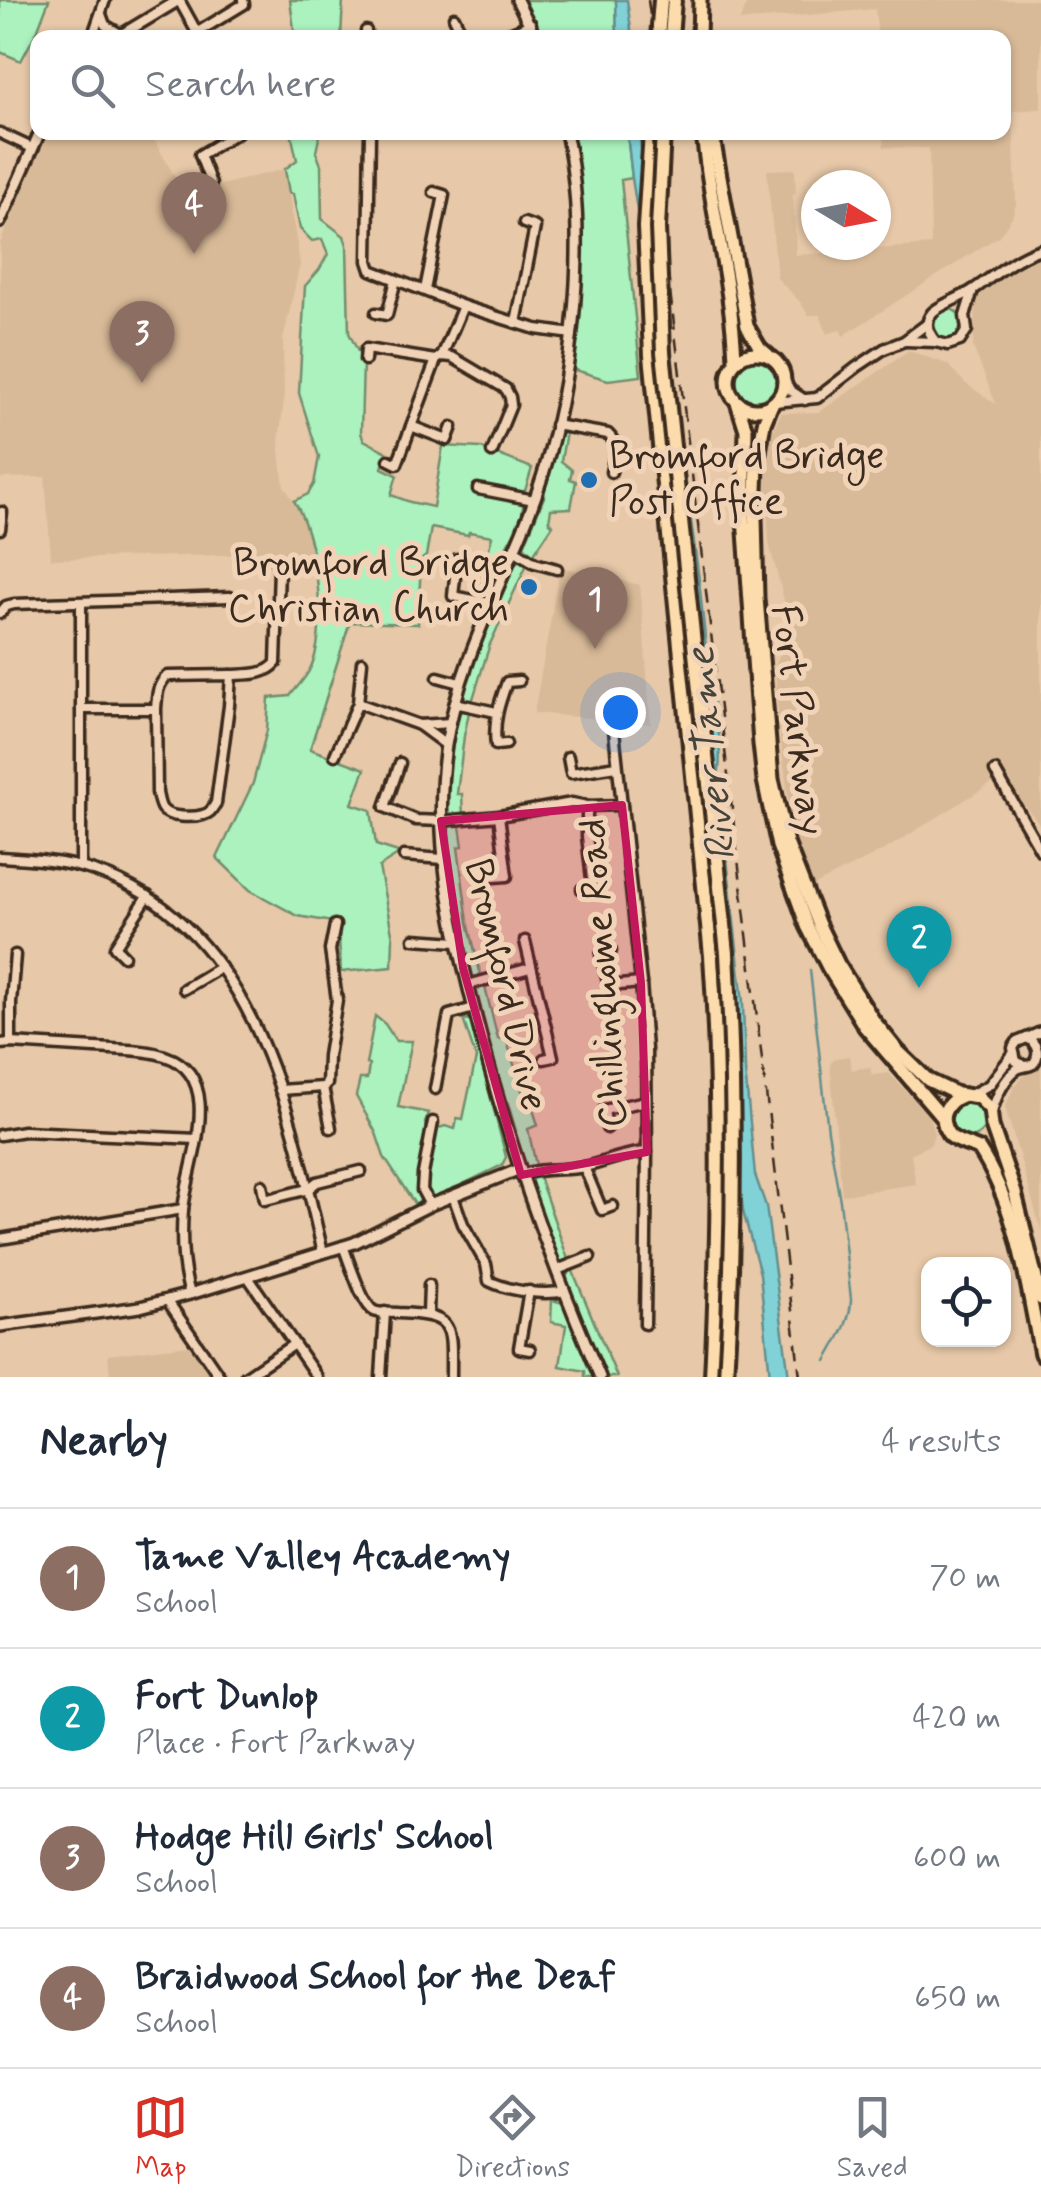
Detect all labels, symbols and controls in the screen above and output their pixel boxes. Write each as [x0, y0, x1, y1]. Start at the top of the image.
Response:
search box [30, 30, 1011, 140]
icon: search [65, 58, 120, 113]
text: Search here [145, 61, 336, 110]
north arrow [801, 170, 891, 260]
pin: 4 [162, 172, 226, 254]
pin: 3 [110, 300, 174, 383]
place label: Bromford Bridge Post Office [609, 431, 885, 529]
marker: Bromford Bridge Post Office [578, 469, 600, 491]
place label: Bromford Bridge Christian Church [228, 538, 509, 636]
pin: 1 [562, 566, 628, 649]
marker: Bromford Bridge Christian Church [518, 576, 540, 598]
street label: Fort Parkway [757, 602, 837, 838]
water label: River Tame [673, 643, 751, 864]
your location [595, 687, 646, 738]
street label: Chillinghome Road [567, 816, 645, 1129]
street label: Bromford Drive [448, 854, 559, 1117]
pin: 2 [886, 906, 952, 988]
map controls [921, 1257, 1011, 1347]
button: locate [921, 1257, 1011, 1347]
text: Nearby [40, 1415, 168, 1470]
text: 4 results [881, 1421, 1001, 1463]
text: Tame Valley Academy [135, 1533, 511, 1582]
text: 1 [65, 1557, 80, 1599]
text: 70 m [929, 1557, 1001, 1599]
text: School [135, 1582, 218, 1624]
text: Fort Dunlop [135, 1673, 319, 1722]
text: 2 [65, 1697, 80, 1739]
text: 420 m [912, 1697, 1001, 1739]
text: Place · Fort Parkway [135, 1722, 415, 1764]
text: Hodge Hill Girls' School [135, 1813, 494, 1862]
text: 3 [65, 1837, 80, 1879]
text: 600 m [913, 1837, 1001, 1879]
text: School [135, 1862, 218, 1904]
text: Braidwood School for the Deaf [135, 1953, 616, 2002]
text: 4 [63, 1977, 82, 2019]
text: 650 m [914, 1977, 1001, 2019]
text: School [135, 2002, 218, 2044]
tab: Map [133, 2090, 188, 2187]
tab: Directions [455, 2090, 570, 2187]
tab: Saved [837, 2090, 908, 2187]

